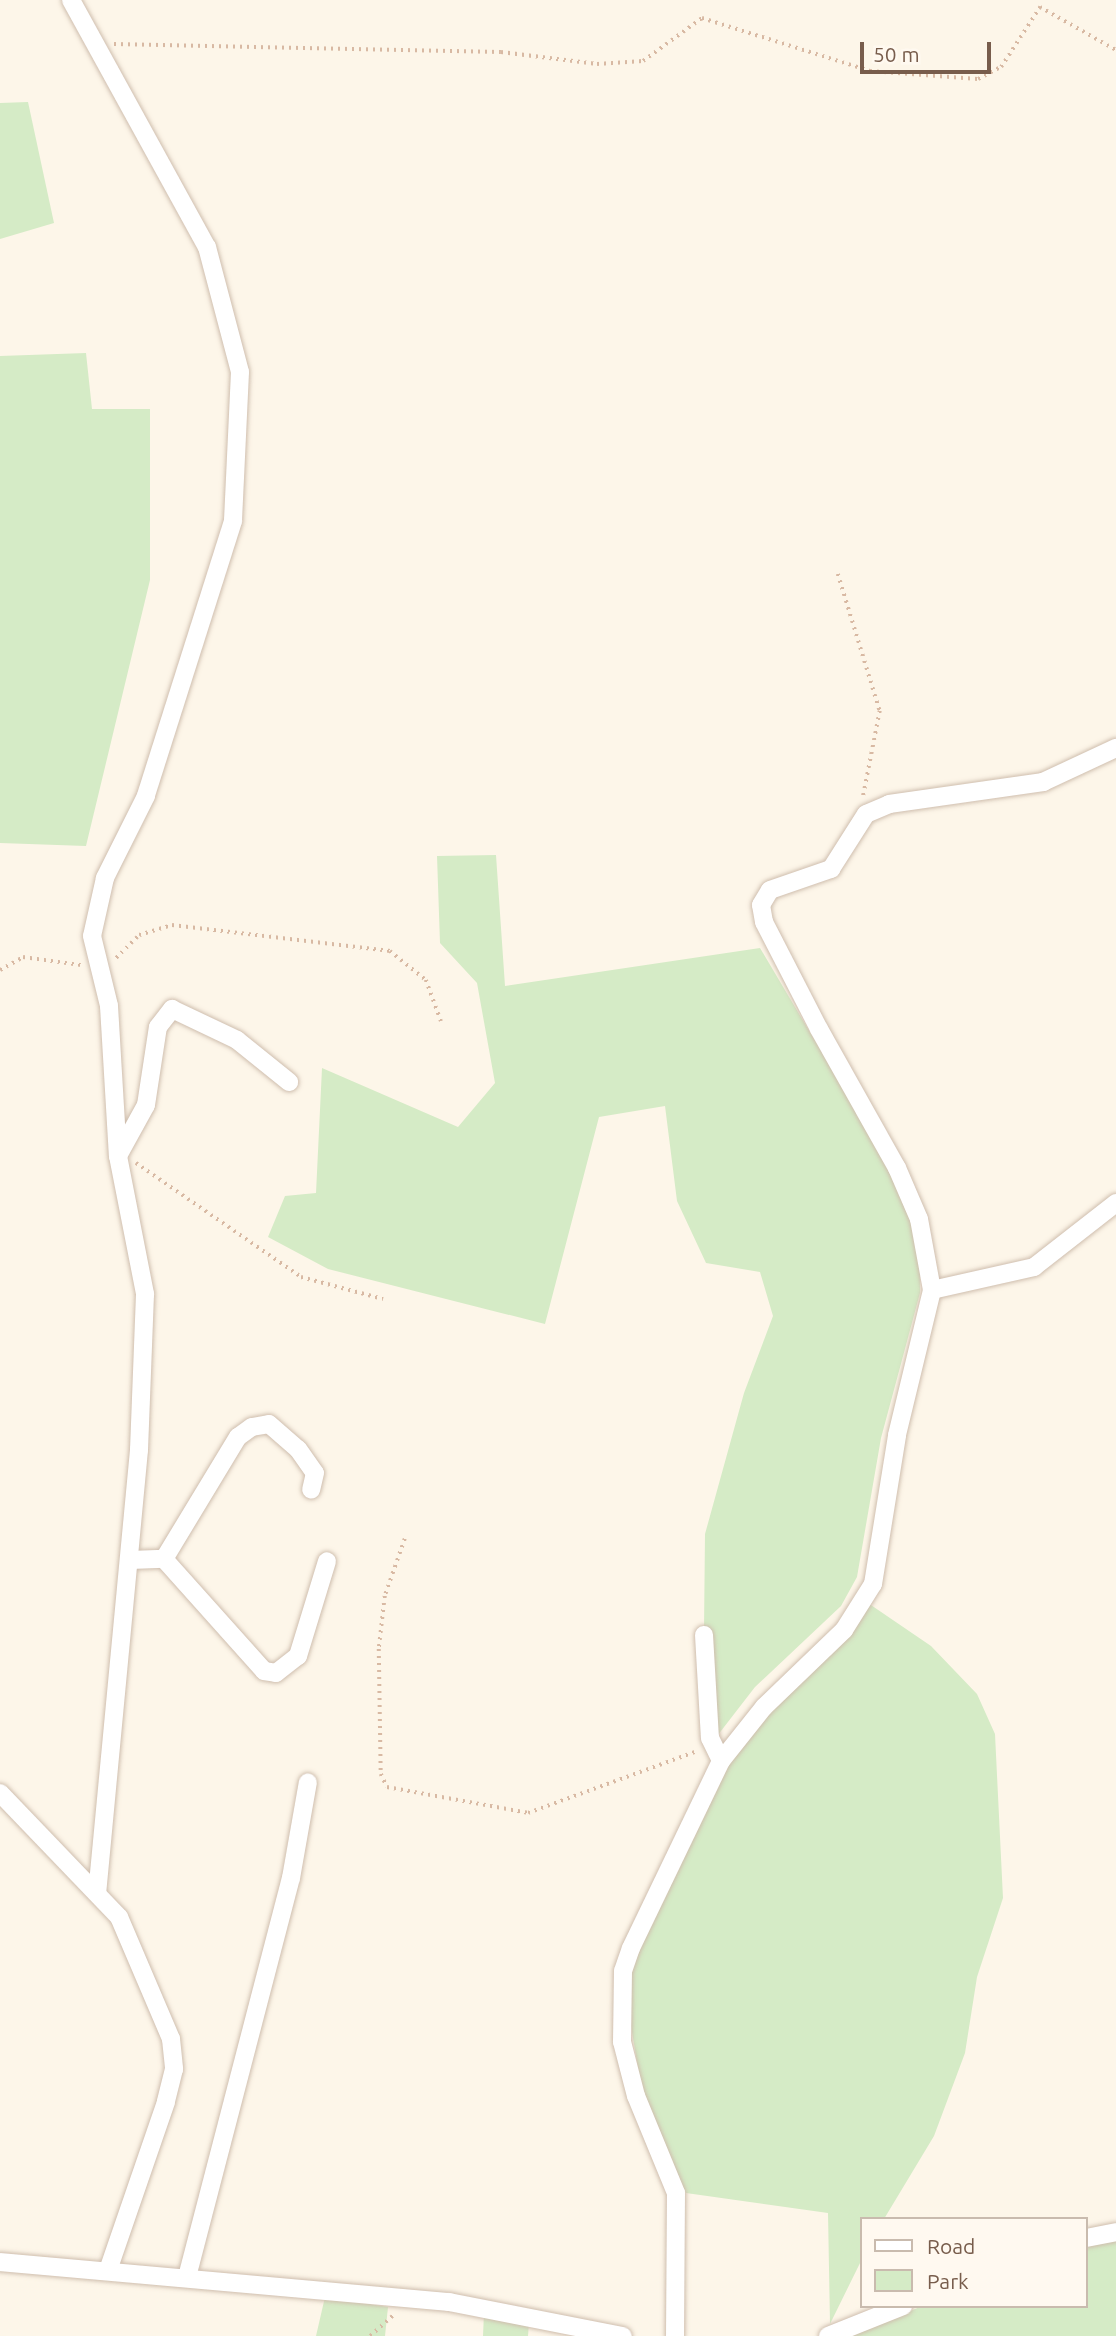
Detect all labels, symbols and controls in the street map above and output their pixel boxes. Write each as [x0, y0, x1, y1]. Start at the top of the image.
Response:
scale bar [864, 28, 995, 72]
text: 50 m [873, 42, 920, 66]
legend [860, 2217, 1088, 2308]
text: Road [927, 2234, 975, 2258]
text: Park [927, 2269, 969, 2293]

